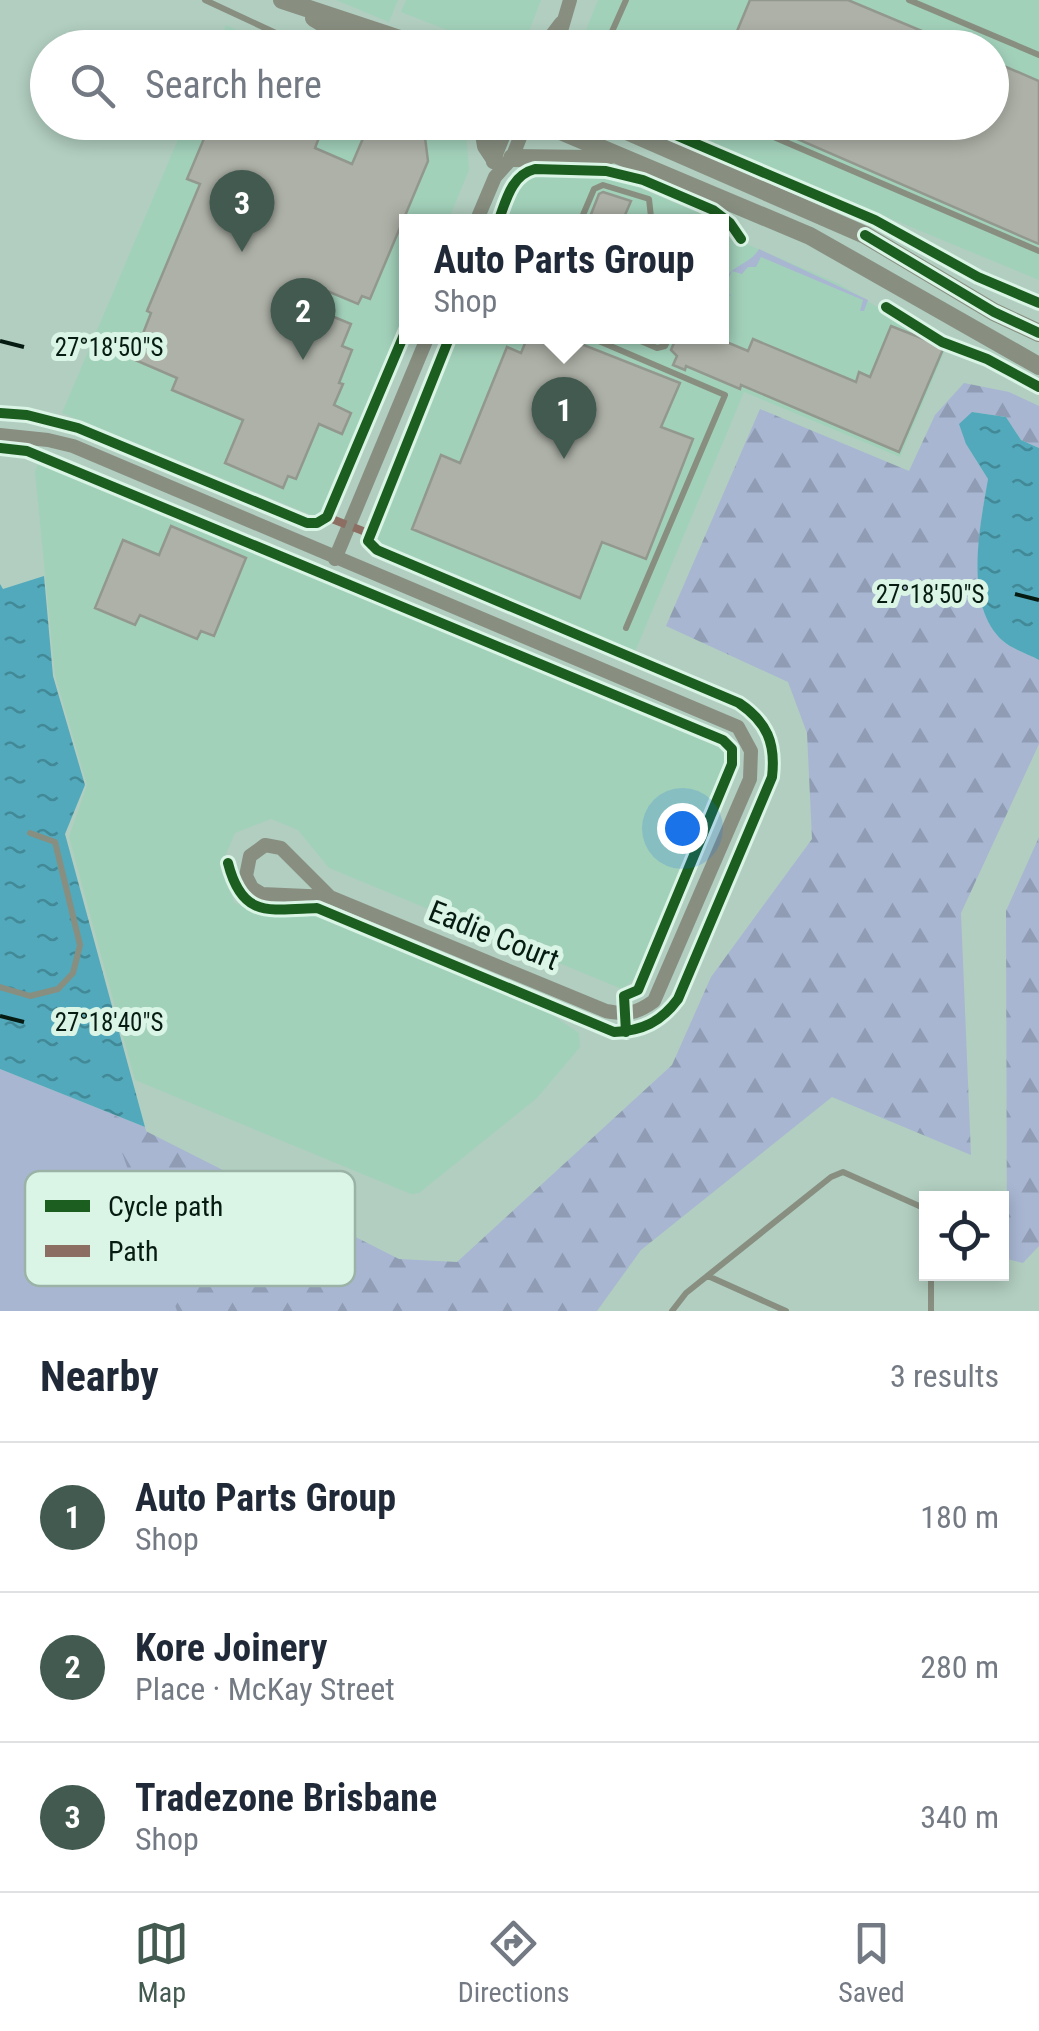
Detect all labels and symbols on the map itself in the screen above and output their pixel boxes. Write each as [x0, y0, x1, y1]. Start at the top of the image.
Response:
pin: 3 [210, 170, 274, 252]
pin: 2 [270, 278, 336, 360]
text: 27°18'50"S [55, 333, 163, 362]
pin: 1 [532, 376, 596, 459]
text: 27°18'50"S [876, 580, 984, 609]
your location [657, 803, 708, 854]
street label: Eadie Court [424, 893, 564, 977]
text: 27°18'40"S [55, 1008, 163, 1037]
legend [25, 1171, 355, 1286]
text: Cycle path [108, 1190, 223, 1223]
text: Path [108, 1235, 159, 1268]

